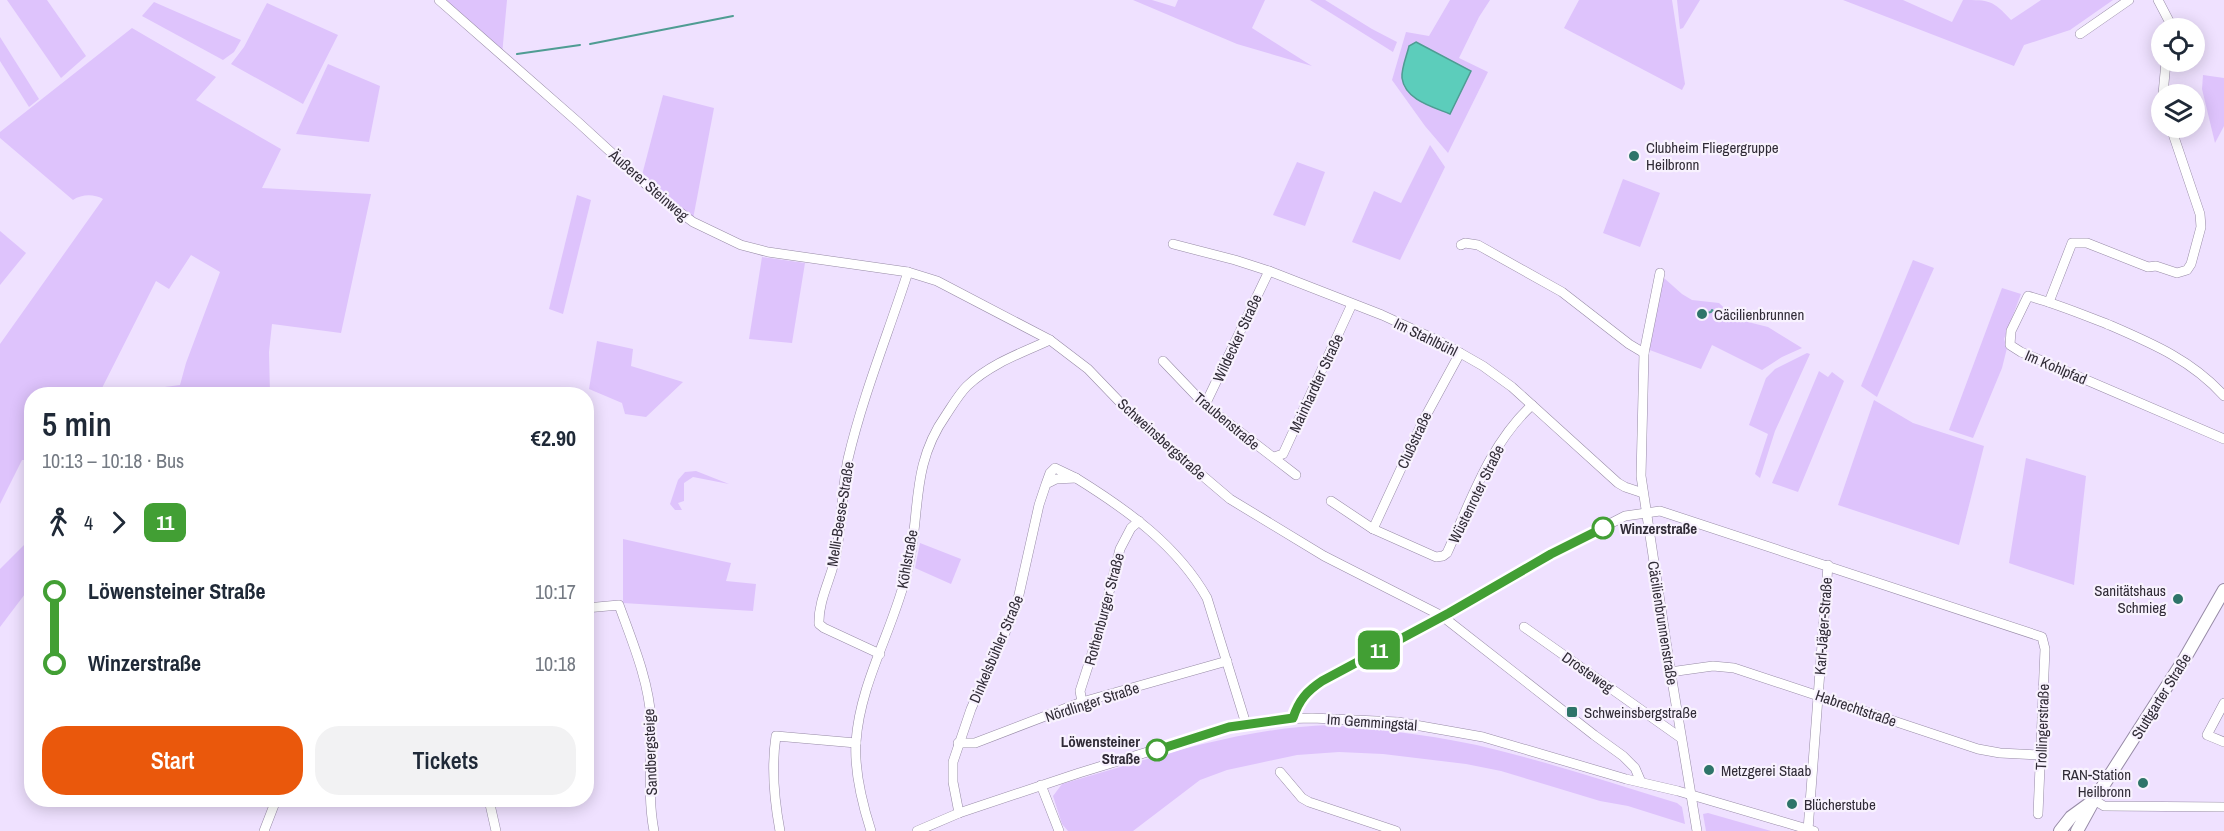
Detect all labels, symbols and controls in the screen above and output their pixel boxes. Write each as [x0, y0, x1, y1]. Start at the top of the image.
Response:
map controls [2151, 18, 2205, 138]
button: locate [2151, 18, 2205, 72]
button: layers [2151, 84, 2205, 138]
place label: Clubheim Fliegergruppe Heilbronn [1646, 137, 1779, 175]
street label: Äußerer Steinweg [604, 144, 693, 226]
marker: Clubheim Fliegergruppe Heilbronn [1627, 149, 1641, 163]
street label: Wildecker Straße [1207, 290, 1267, 385]
place label: Cäcilienbrunnen [1714, 304, 1804, 325]
marker: Cäcilienbrunnen [1695, 307, 1709, 321]
street label: Im Stahlbühl [1391, 313, 1461, 361]
street label: Mainhardter Straße [1284, 330, 1348, 436]
street label: Im Kohlpfad [2022, 345, 2090, 389]
street label: Traubenstraße [1190, 387, 1265, 455]
street label: Schweinsbergstraße [1113, 393, 1211, 485]
text: 5 min [42, 402, 112, 446]
street label: Clußstraße [1392, 408, 1436, 472]
text: €2.90 [531, 423, 576, 453]
street label: Wüstenroter Straße [1443, 441, 1509, 547]
text: 10:13 – 10:18 · Bus [42, 447, 184, 474]
street label: Melli-Beese-Straße [821, 460, 859, 568]
icon: walk [42, 506, 75, 539]
icon: forward [102, 506, 135, 539]
text: 11 [156, 508, 174, 537]
text: 4 [84, 509, 93, 536]
marker: Winzerstraße [1592, 517, 1614, 539]
place label: Winzerstraße [1620, 518, 1697, 539]
street label: Köhlstraße [891, 528, 923, 590]
street label: Rothenburger Straße [1079, 550, 1129, 668]
street label: Cäcilienbrunnenstraße [1643, 560, 1683, 687]
text: Löwensteiner Straße [88, 576, 265, 606]
street label: Karl-Jäger-Straße [1809, 576, 1837, 675]
text: 10:17 [535, 578, 576, 605]
place label: Sanitätshaus Schmieg [2094, 580, 2166, 618]
street label: Dinkelsbühler Straße [964, 592, 1028, 706]
marker: Sanitätshaus Schmieg [2171, 592, 2185, 606]
line badge: 11 [1352, 630, 1406, 670]
text: 11 [1370, 636, 1388, 665]
street label: Drosteweg [1558, 647, 1618, 698]
text: Winzerstraße [88, 648, 201, 678]
street label: Stuttgarter Straße [2126, 649, 2196, 743]
text: 10:18 [535, 650, 576, 677]
street label: Nördlinger Straße [1042, 677, 1142, 727]
street label: Trollingerstraße [2030, 683, 2054, 771]
street label: Habrechtstraße [1813, 684, 1900, 732]
place label: Schweinsbergstraße [1584, 702, 1697, 723]
marker: Schweinsbergstraße [1565, 705, 1579, 719]
street label: Sandbergsteige [638, 708, 662, 796]
street label: Im Gemmingstal [1326, 708, 1418, 736]
button: Start [42, 726, 303, 795]
button: Tickets [315, 726, 576, 795]
place label: Löwensteiner Straße [1061, 731, 1140, 769]
marker: Löwensteiner Straße [1146, 739, 1168, 761]
place label: Metzgerei Staab [1721, 760, 1811, 781]
marker: Metzgerei Staab [1702, 763, 1716, 777]
place label: RAN-Station Heilbronn [2062, 764, 2131, 802]
marker: RAN-Station Heilbronn [2136, 776, 2150, 790]
place label: Blücherstube [1804, 794, 1876, 815]
marker: Blücherstube [1785, 797, 1799, 811]

